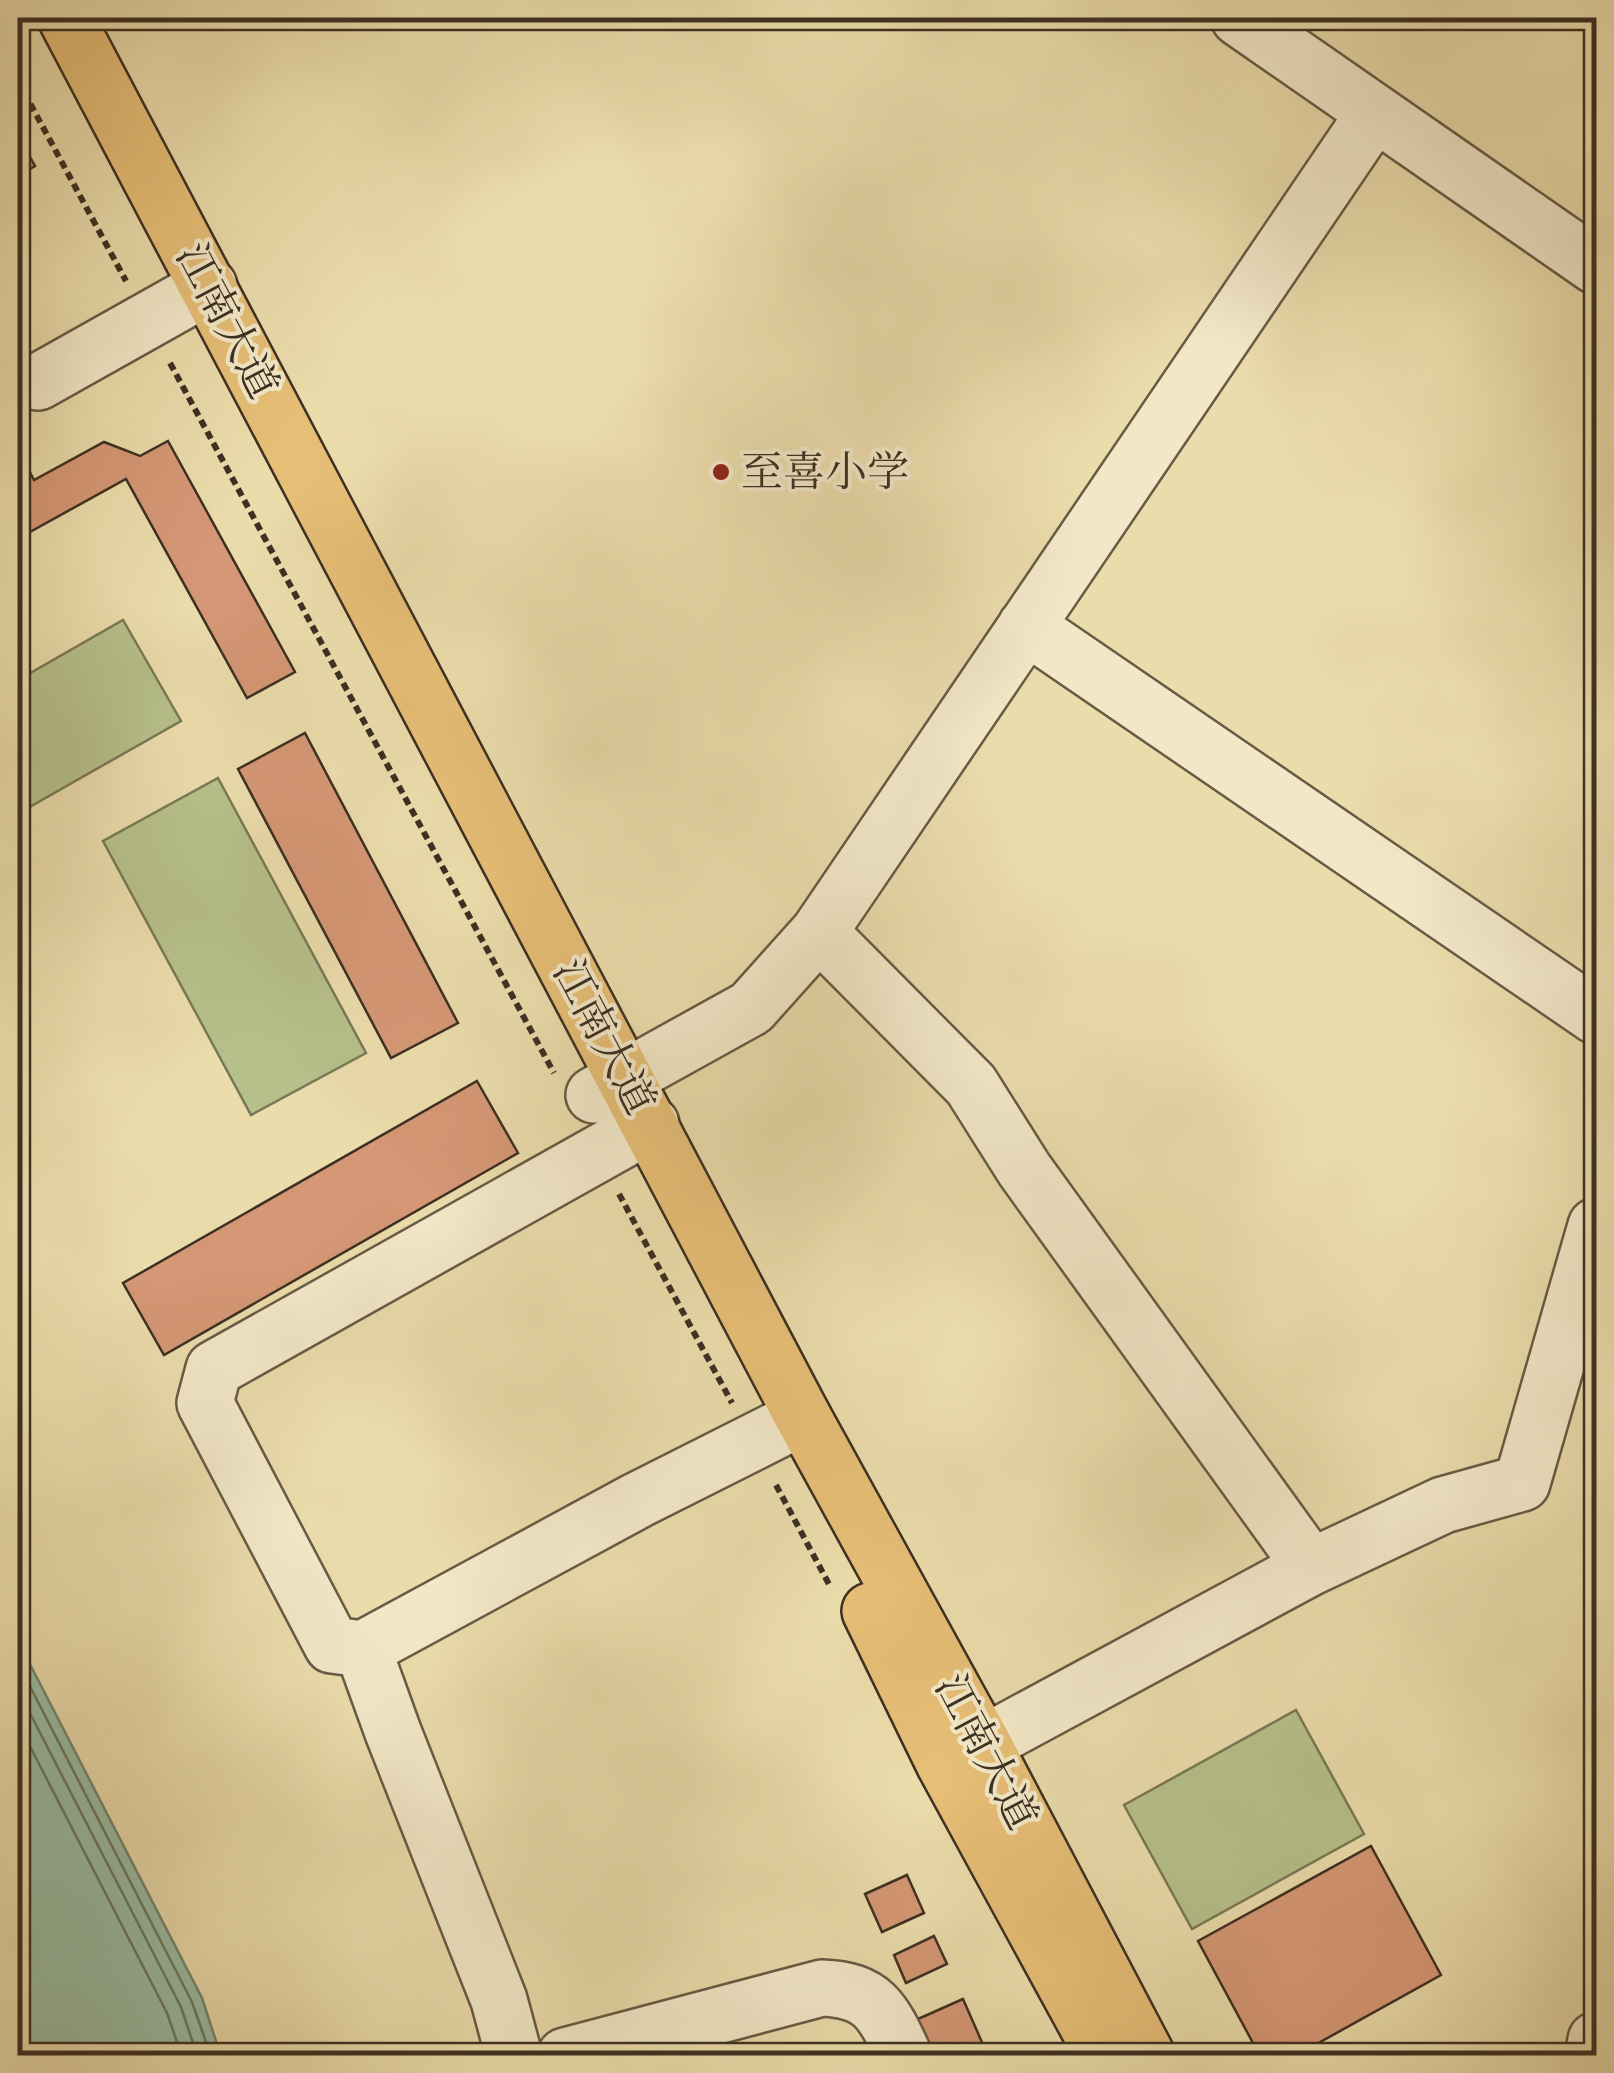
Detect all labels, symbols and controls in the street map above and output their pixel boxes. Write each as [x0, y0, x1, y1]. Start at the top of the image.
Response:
street label: 江南大道 [162, 233, 292, 409]
place label: 至喜小学 [741, 444, 909, 501]
marker: 至喜小学 [710, 461, 732, 483]
street label: 江南大道 [539, 949, 669, 1125]
street label: 江南大道 [921, 1664, 1051, 1840]

